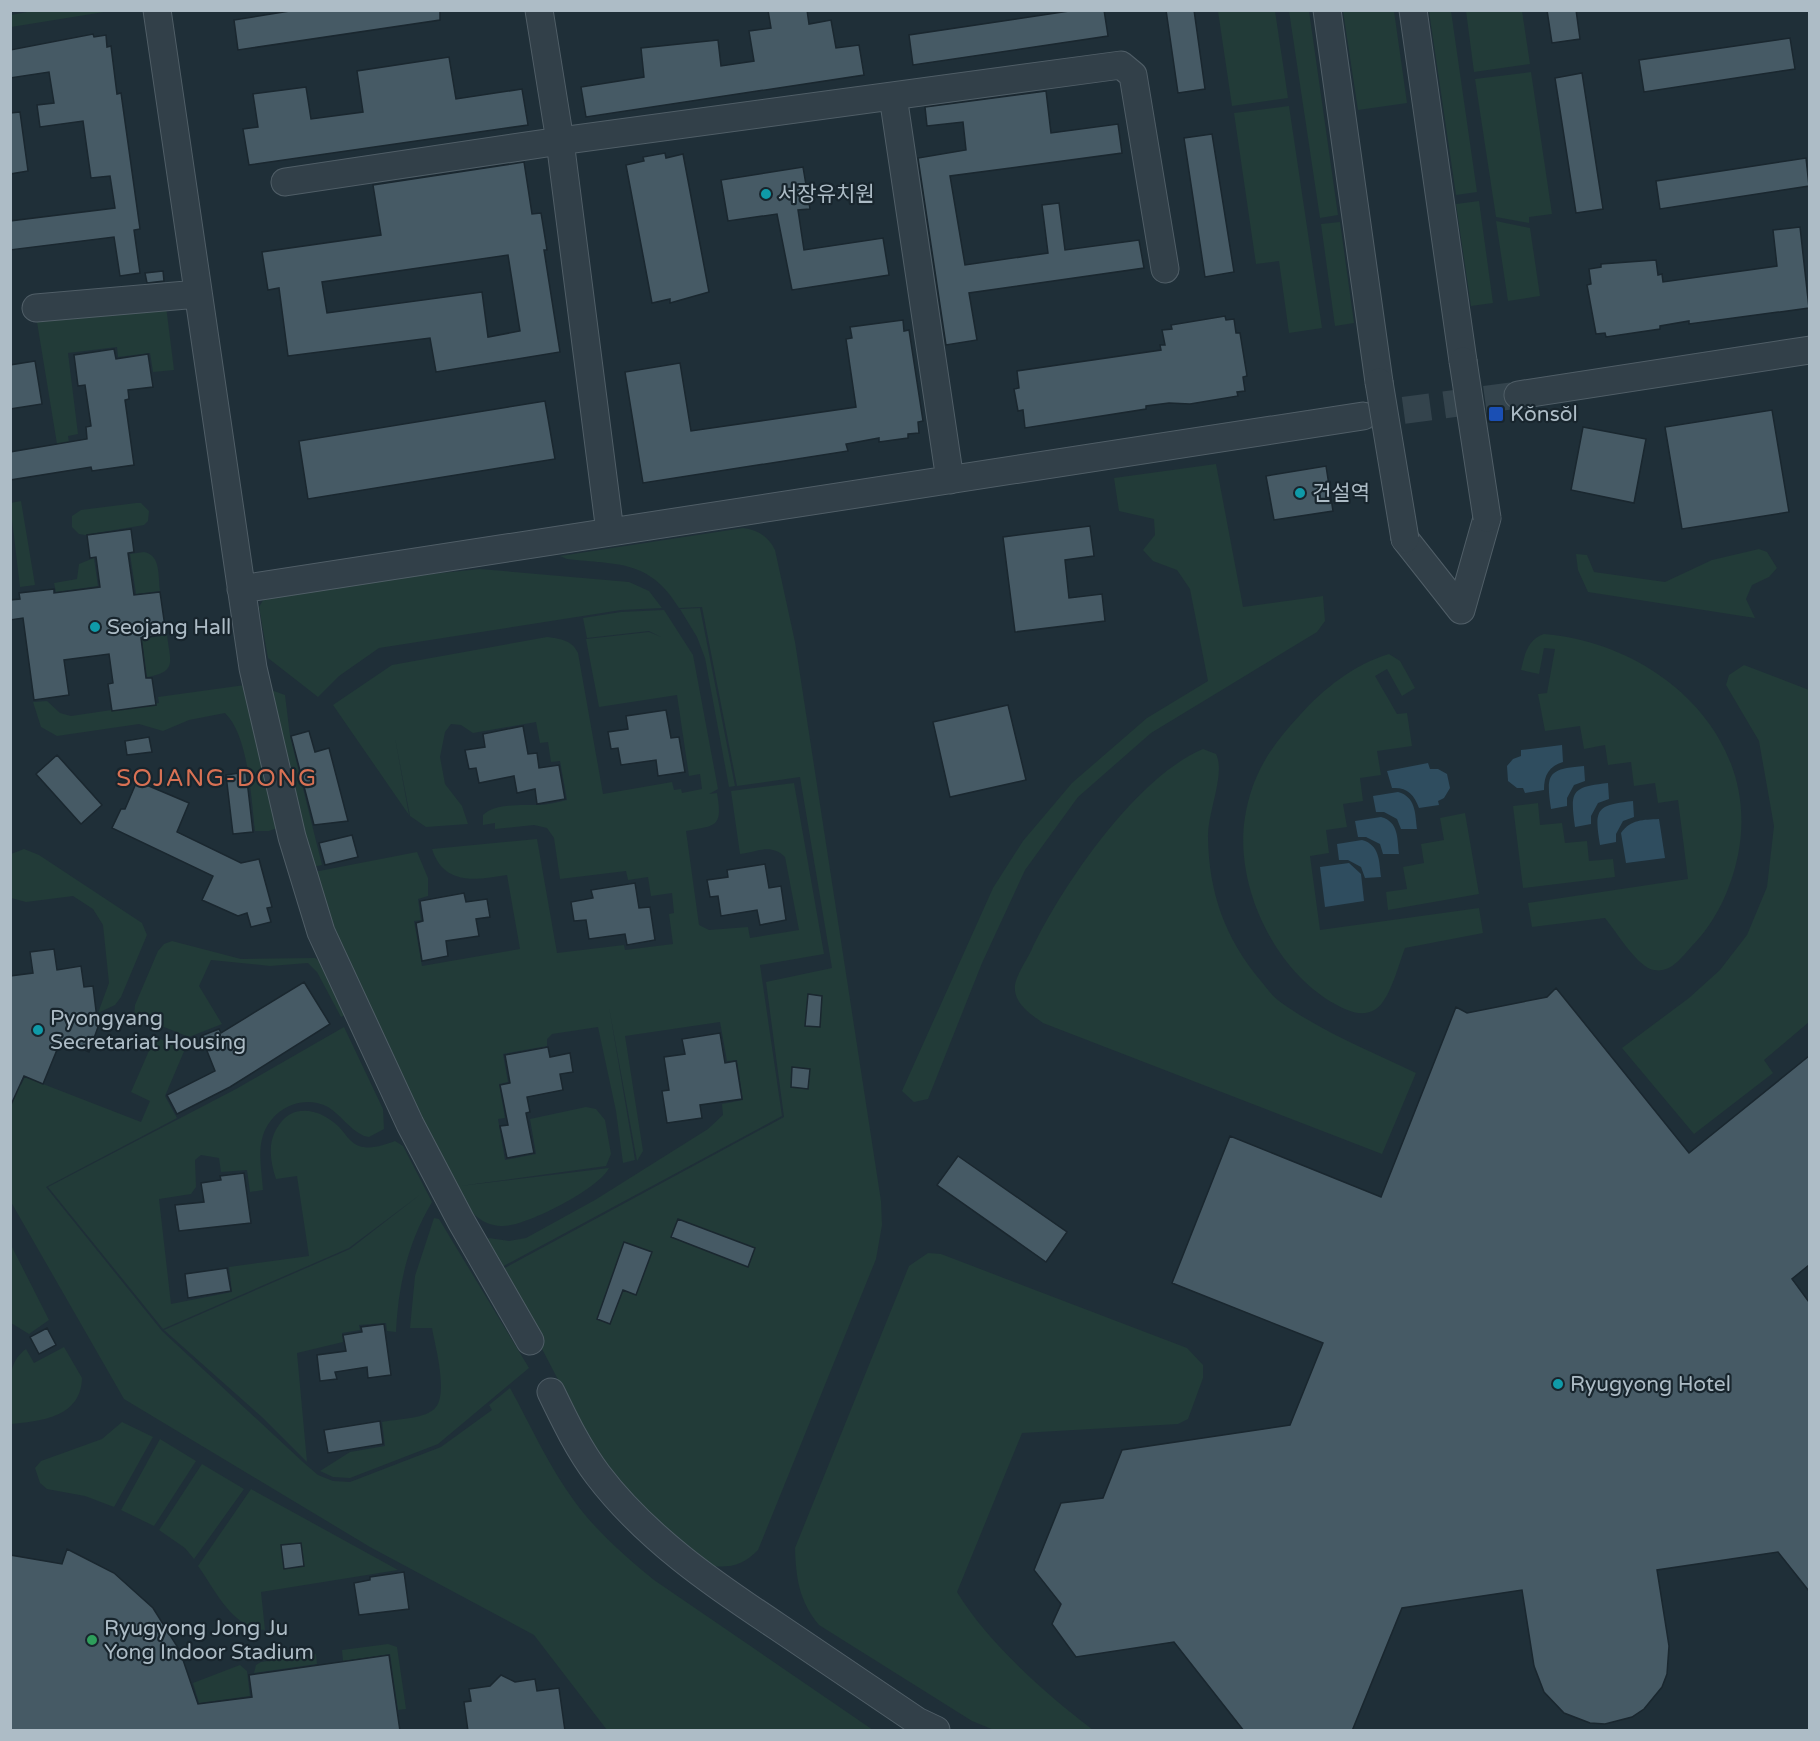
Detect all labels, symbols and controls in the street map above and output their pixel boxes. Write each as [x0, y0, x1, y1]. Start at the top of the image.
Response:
place label: 서장유치원 [778, 182, 875, 207]
marker: 서장유치원 [759, 187, 773, 201]
place label: Kŏnsŏl [1510, 402, 1578, 427]
marker: Kŏnsŏl [1487, 405, 1505, 423]
place label: 건설역 [1312, 481, 1370, 506]
marker: 건설역 [1293, 486, 1307, 500]
place label: Seojang Hall [107, 615, 231, 640]
marker: Seojang Hall [88, 620, 102, 634]
district label: SOJANG-DONG [116, 764, 318, 793]
place label: Pyongyang Secretariat Housing [50, 1006, 246, 1055]
marker: Pyongyang Secretariat Housing [31, 1023, 45, 1037]
place label: Ryugyong Hotel [1570, 1372, 1731, 1397]
marker: Ryugyong Hotel [1551, 1377, 1565, 1391]
place label: Ryugyong Jong Ju Yong Indoor Stadium [104, 1616, 314, 1665]
marker: Ryugyong Jong Ju Yong Indoor Stadium [85, 1633, 99, 1647]

